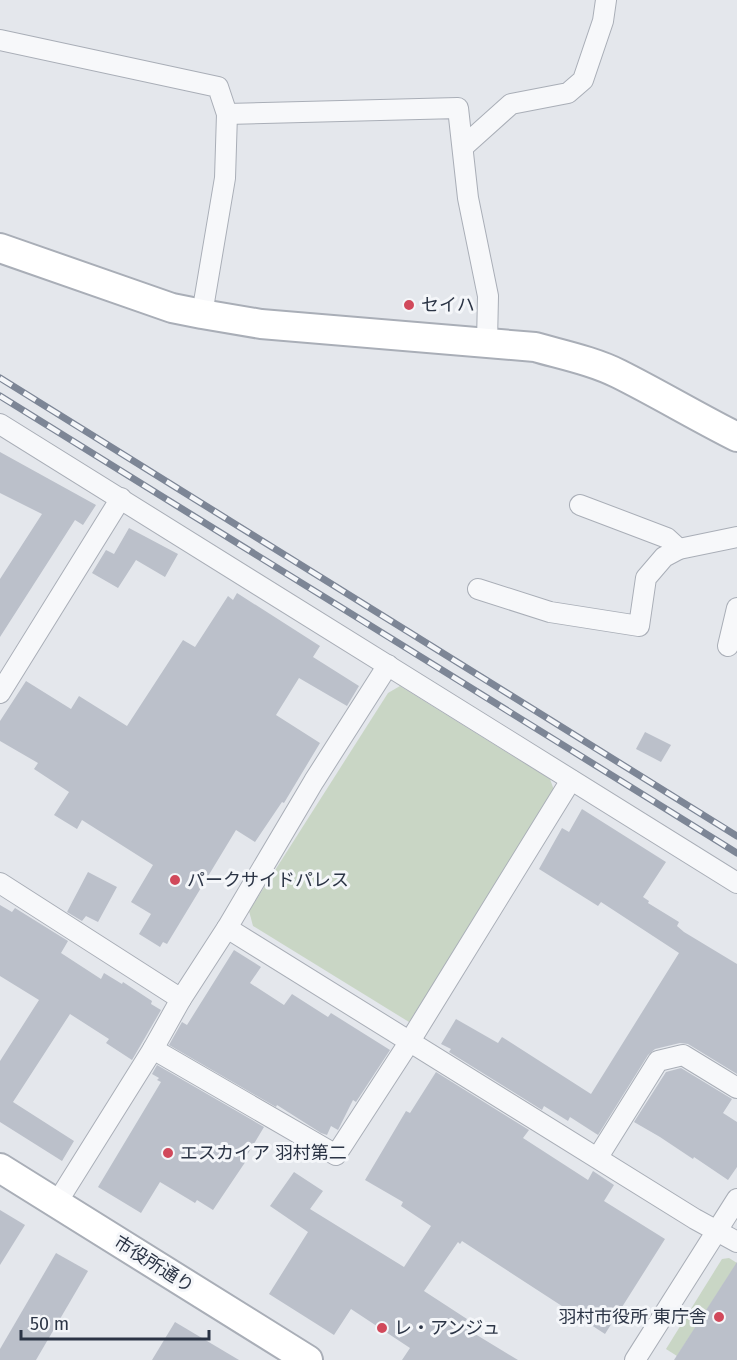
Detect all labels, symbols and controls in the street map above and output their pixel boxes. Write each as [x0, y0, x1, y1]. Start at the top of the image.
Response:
place label: セイハ [421, 294, 475, 316]
marker: セイハ [402, 298, 416, 312]
place label: パークサイドパレス [187, 869, 349, 891]
marker: パークサイドパレス [168, 873, 182, 887]
place label: エスカイア 羽村第二 [180, 1142, 347, 1164]
marker: エスカイア 羽村第二 [161, 1146, 175, 1160]
street label: 市役所通り [110, 1231, 198, 1297]
scale bar [21, 1303, 208, 1341]
place label: 羽村市役所 東庁舎 [558, 1306, 707, 1328]
marker: 羽村市役所 東庁舎 [712, 1310, 726, 1324]
text: 50 m [30, 1313, 69, 1335]
place label: レ・アンジュ [394, 1317, 500, 1339]
marker: レ・アンジュ [375, 1321, 389, 1335]

